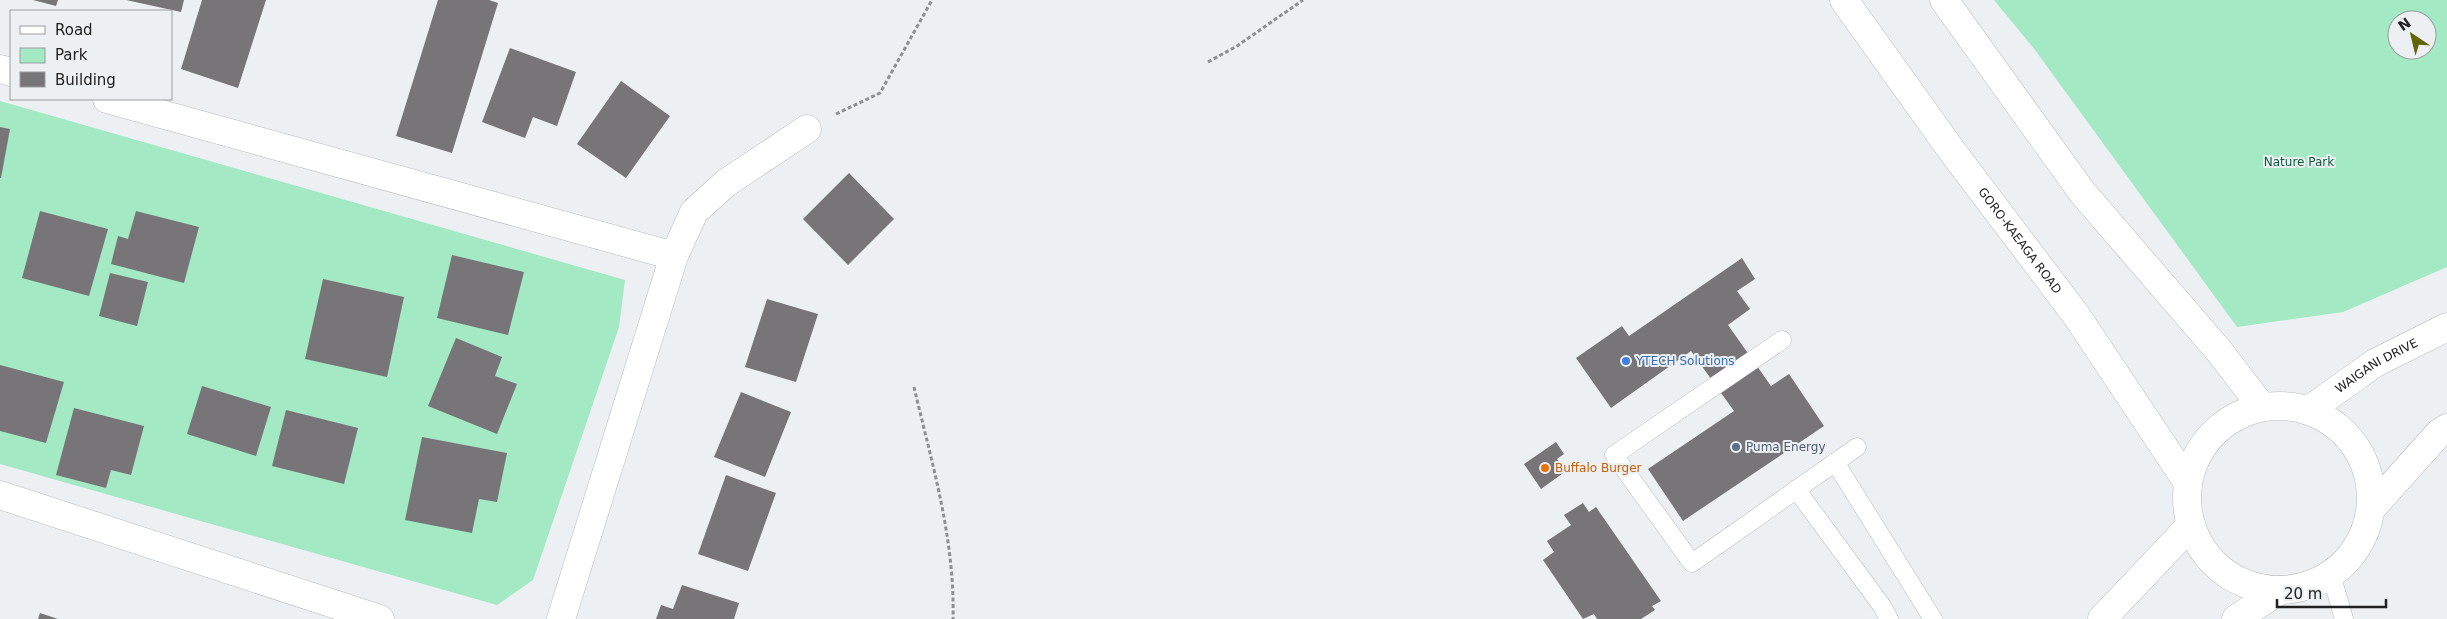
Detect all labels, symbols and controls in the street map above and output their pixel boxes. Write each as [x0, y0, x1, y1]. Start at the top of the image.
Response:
legend [10, 10, 172, 100]
north arrow [2387, 10, 2437, 60]
text: N [2395, 14, 2414, 34]
text: Road [55, 21, 93, 39]
text: Park [55, 46, 88, 64]
text: Building [55, 71, 116, 89]
park label: Nature Park [2264, 155, 2334, 169]
street label: GORO-KAEAGA ROAD [1975, 185, 2064, 296]
street label: WAIGANI DRIVE [2333, 336, 2420, 396]
place label: YTECH Solutions [1635, 354, 1735, 368]
marker: YTECH Solutions [1620, 355, 1632, 367]
place label: Puma Energy [1746, 440, 1826, 454]
marker: Puma Energy [1730, 441, 1742, 453]
place label: Buffalo Burger [1555, 461, 1642, 475]
marker: Buffalo Burger [1539, 462, 1551, 474]
scale bar [2277, 576, 2386, 608]
text: 20 m [2284, 585, 2322, 603]

